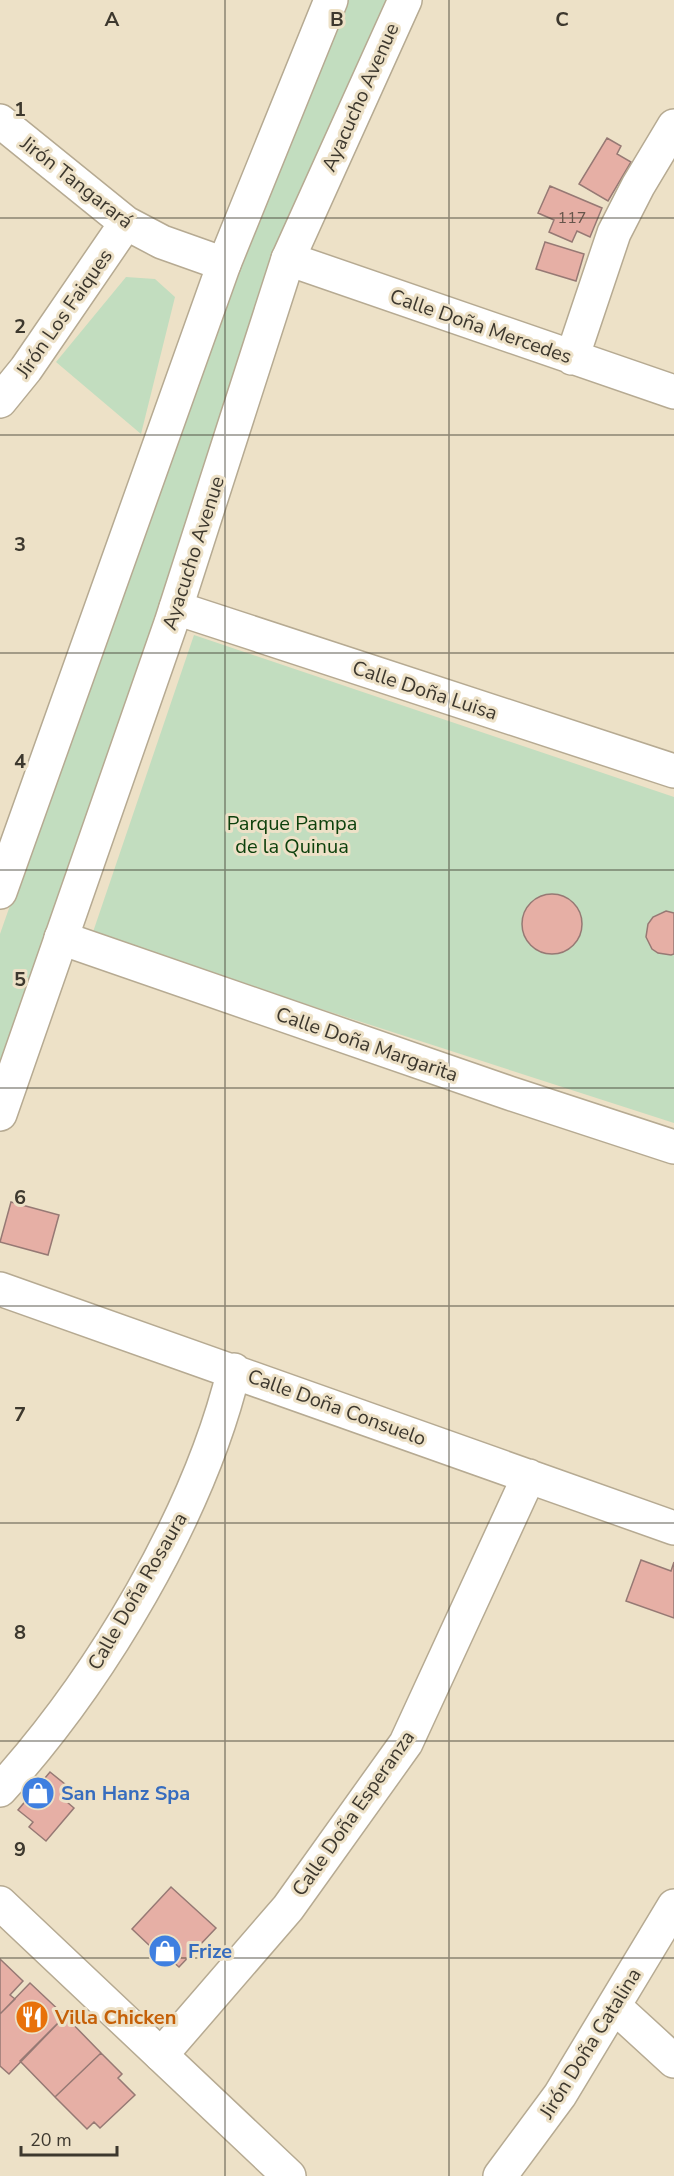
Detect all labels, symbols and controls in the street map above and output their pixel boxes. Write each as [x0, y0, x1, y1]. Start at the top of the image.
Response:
text: A [105, 6, 120, 33]
text: B [330, 6, 344, 33]
text: C [555, 6, 569, 33]
street label: Ayacucho Avenue [316, 19, 405, 176]
text: 1 [14, 96, 26, 123]
street label: Jirón Tangarará [14, 129, 139, 235]
house number: 117 [558, 207, 586, 229]
street label: Jirón Los Faiques [9, 244, 119, 384]
street label: Calle Doña Mercedes [386, 283, 575, 370]
text: 2 [14, 313, 26, 340]
street label: Ayacucho Avenue [156, 473, 231, 633]
text: 3 [14, 531, 26, 558]
street label: Calle Doña Luisa [349, 654, 501, 727]
text: 4 [14, 748, 26, 775]
park label: Parque Pampa de la Quinua [227, 810, 357, 860]
text: 5 [14, 966, 26, 993]
street label: Calle Doña Margarita [272, 1001, 461, 1088]
text: 6 [14, 1184, 26, 1211]
street label: Calle Doña Consuelo [244, 1363, 430, 1452]
text: 7 [14, 1401, 26, 1428]
street label: Calle Doña Rosaura [81, 1508, 194, 1675]
text: 8 [14, 1619, 26, 1646]
street label: Calle Doña Esperanza [286, 1725, 421, 1902]
shop icon: San Hanz Spa [20, 1775, 56, 1811]
place label: San Hanz Spa [61, 1780, 190, 1807]
text: 9 [14, 1836, 26, 1863]
shop icon: Frize [147, 1933, 183, 1969]
place label: Frize [188, 1938, 232, 1965]
street label: Jirón Doña Catalina [533, 1963, 648, 2124]
restaurant icon: Villa Chicken [14, 1999, 50, 2035]
place label: Villa Chicken [54, 2004, 176, 2031]
scale bar [21, 2119, 117, 2157]
text: 20 m [30, 2128, 72, 2152]

